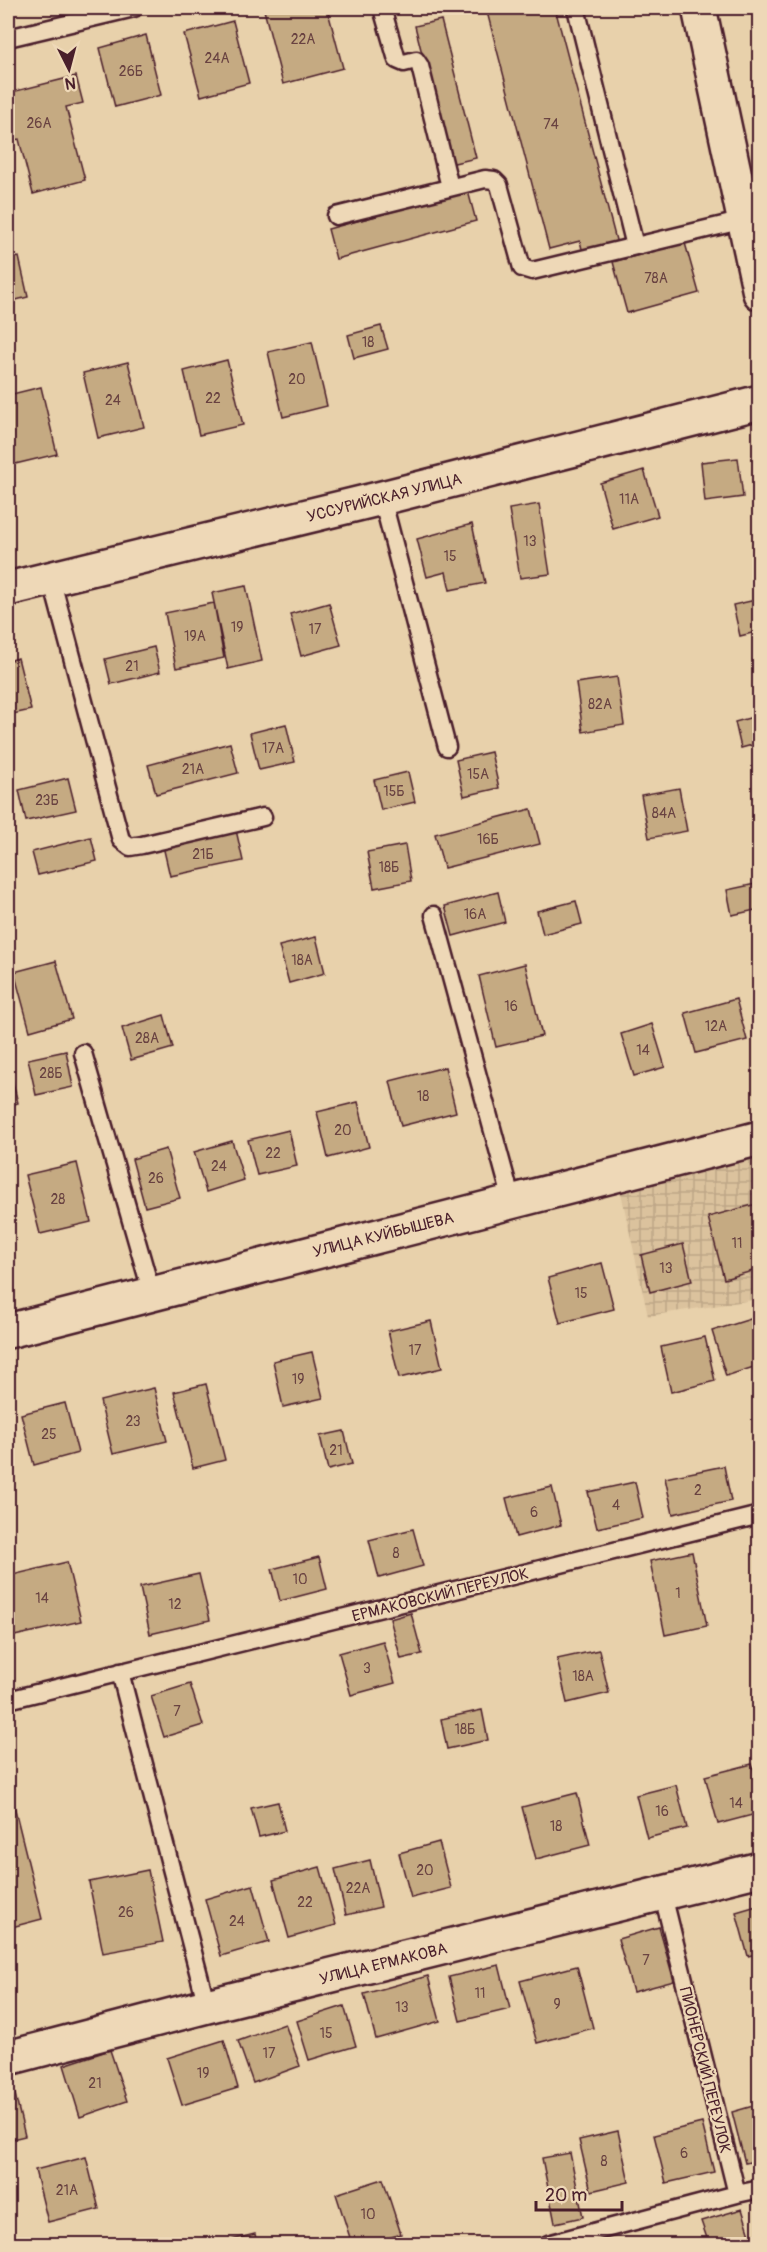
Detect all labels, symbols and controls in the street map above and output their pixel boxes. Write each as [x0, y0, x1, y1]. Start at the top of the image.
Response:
house number: 22А [291, 31, 315, 48]
north arrow [39, 39, 99, 99]
house number: 24А [204, 50, 230, 67]
house number: 26Б [119, 63, 143, 80]
text: N [64, 72, 77, 93]
house number: 26А [26, 115, 52, 132]
house number: 74 [543, 116, 559, 133]
house number: 78А [644, 270, 668, 287]
house number: 18 [362, 334, 374, 351]
house number: 20 [288, 371, 306, 388]
house number: 22 [205, 390, 221, 407]
house number: 24 [105, 392, 121, 409]
street label: УССУРИЙСКАЯ УЛИЦА [305, 469, 464, 527]
house number: 11А [619, 491, 639, 508]
house number: 13 [523, 533, 537, 550]
house number: 15 [443, 548, 457, 565]
house number: 19 [231, 619, 243, 636]
house number: 17 [309, 621, 322, 638]
house number: 19А [184, 628, 206, 645]
house number: 21 [125, 658, 139, 675]
house number: 82А [588, 696, 612, 713]
house number: 17А [262, 740, 284, 757]
house number: 21А [182, 761, 204, 778]
house number: 15А [467, 766, 489, 783]
house number: 15Б [383, 783, 405, 800]
house number: 23Б [35, 792, 59, 809]
house number: 84А [652, 805, 676, 822]
house number: 16Б [477, 831, 499, 848]
house number: 21Б [192, 846, 214, 863]
house number: 18Б [379, 859, 399, 876]
house number: 16А [464, 906, 486, 923]
house number: 18А [291, 952, 313, 969]
house number: 16 [504, 998, 518, 1015]
house number: 12А [705, 1018, 727, 1035]
house number: 28А [135, 1030, 159, 1047]
house number: 14 [636, 1042, 650, 1059]
house number: 28Б [39, 1065, 63, 1082]
house number: 18 [417, 1088, 429, 1105]
house number: 20 [334, 1122, 352, 1139]
house number: 22 [265, 1145, 281, 1162]
house number: 24 [211, 1158, 227, 1175]
house number: 26 [148, 1170, 164, 1187]
house number: 28 [51, 1191, 65, 1208]
street label: УЛИЦА КУЙБЫШЕВА [311, 1208, 456, 1262]
house number: 11 [732, 1235, 742, 1252]
house number: 13 [659, 1260, 673, 1277]
house number: 15 [574, 1285, 588, 1302]
house number: 17 [409, 1342, 422, 1359]
house number: 19 [292, 1371, 304, 1388]
house number: 23 [125, 1413, 141, 1430]
house number: 25 [41, 1426, 57, 1443]
house number: 21 [329, 1442, 343, 1459]
house number: 2 [694, 1482, 702, 1499]
house number: 4 [612, 1497, 620, 1514]
house number: 6 [530, 1504, 538, 1521]
house number: 8 [392, 1545, 400, 1562]
street label: ЕРМАКОВСКИЙ ПЕРЕУЛОК [350, 1563, 531, 1627]
house number: 10 [292, 1571, 308, 1588]
house number: 1 [675, 1585, 681, 1602]
house number: 14 [35, 1590, 49, 1607]
house number: 12 [168, 1596, 182, 1613]
house number: 3 [363, 1660, 371, 1677]
house number: 18А [572, 1668, 594, 1685]
house number: 7 [173, 1703, 181, 1720]
house number: 18Б [455, 1721, 475, 1738]
house number: 14 [729, 1795, 743, 1812]
house number: 16 [655, 1803, 669, 1820]
house number: 18 [550, 1818, 562, 1835]
house number: 20 [416, 1862, 434, 1879]
house number: 22А [346, 1880, 370, 1897]
house number: 22 [297, 1894, 313, 1911]
house number: 26 [118, 1904, 134, 1921]
house number: 24 [229, 1913, 245, 1930]
street label: УЛИЦА ЕРМАКОВА [317, 1938, 449, 1990]
house number: 7 [642, 1952, 650, 1969]
house number: 11 [475, 1985, 485, 2002]
street label: ПИОНЕРСКИЙ ПЕРЕУЛОК [675, 1985, 735, 2155]
house number: 9 [553, 1996, 561, 2013]
house number: 13 [395, 1999, 409, 2016]
house number: 15 [319, 2025, 333, 2042]
house number: 17 [263, 2045, 276, 2062]
house number: 19 [197, 2065, 209, 2082]
house number: 21 [88, 2075, 102, 2092]
house number: 6 [680, 2145, 688, 2162]
house number: 8 [600, 2153, 608, 2170]
scale bar [536, 2174, 622, 2212]
house number: 21А [56, 2182, 78, 2199]
text: 20 m [545, 2184, 587, 2207]
house number: 10 [360, 2206, 376, 2223]

